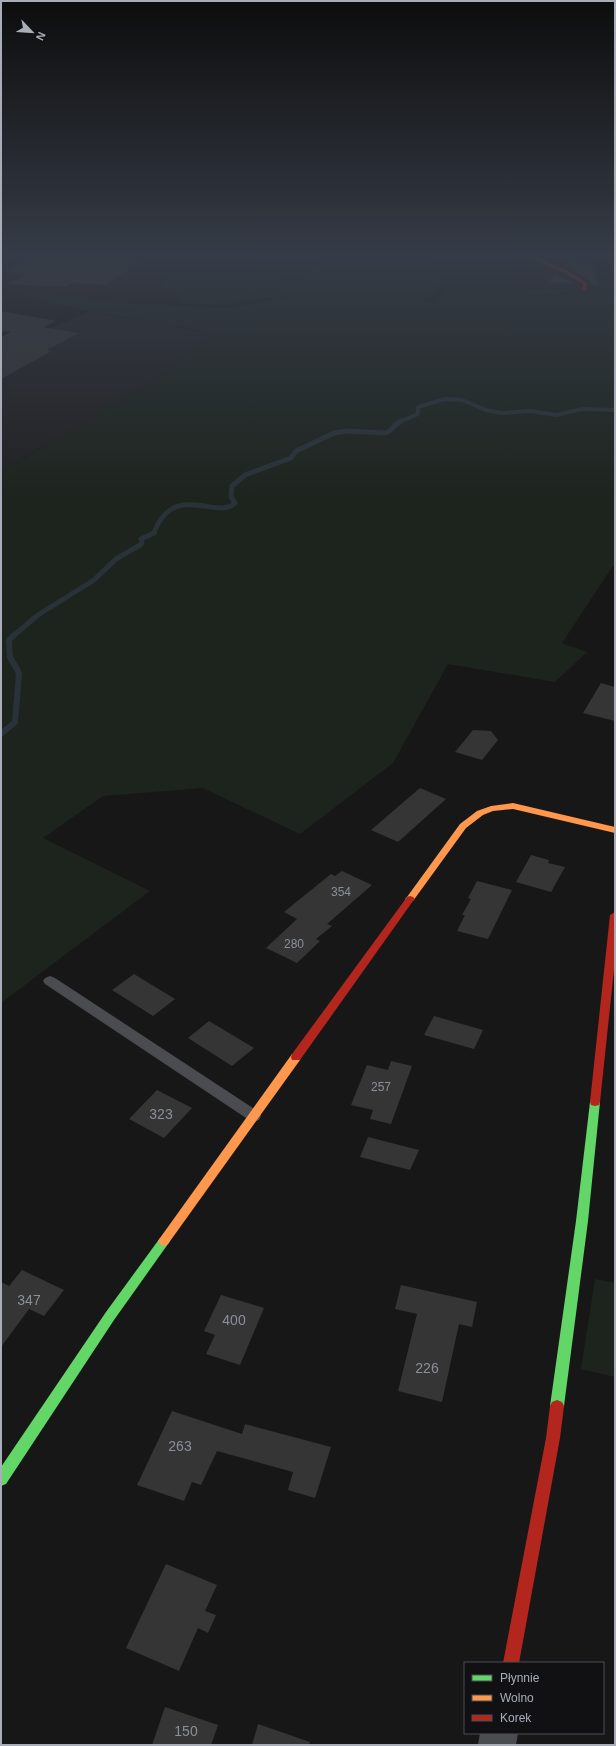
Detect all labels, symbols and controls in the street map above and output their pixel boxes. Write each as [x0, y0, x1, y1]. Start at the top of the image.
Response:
north arrow [12, 12, 52, 52]
text: N [34, 30, 48, 42]
house number: 354 [331, 885, 351, 899]
house number: 280 [284, 937, 304, 951]
house number: 257 [371, 1080, 391, 1094]
house number: 323 [149, 1106, 173, 1122]
house number: 347 [17, 1292, 41, 1308]
house number: 400 [222, 1312, 246, 1328]
house number: 226 [415, 1360, 439, 1376]
house number: 263 [168, 1438, 192, 1454]
legend [464, 1662, 604, 1734]
text: Płynnie [500, 1671, 540, 1685]
text: Wolno [500, 1691, 534, 1705]
text: Korek [500, 1711, 532, 1725]
house number: 150 [174, 1723, 198, 1739]

